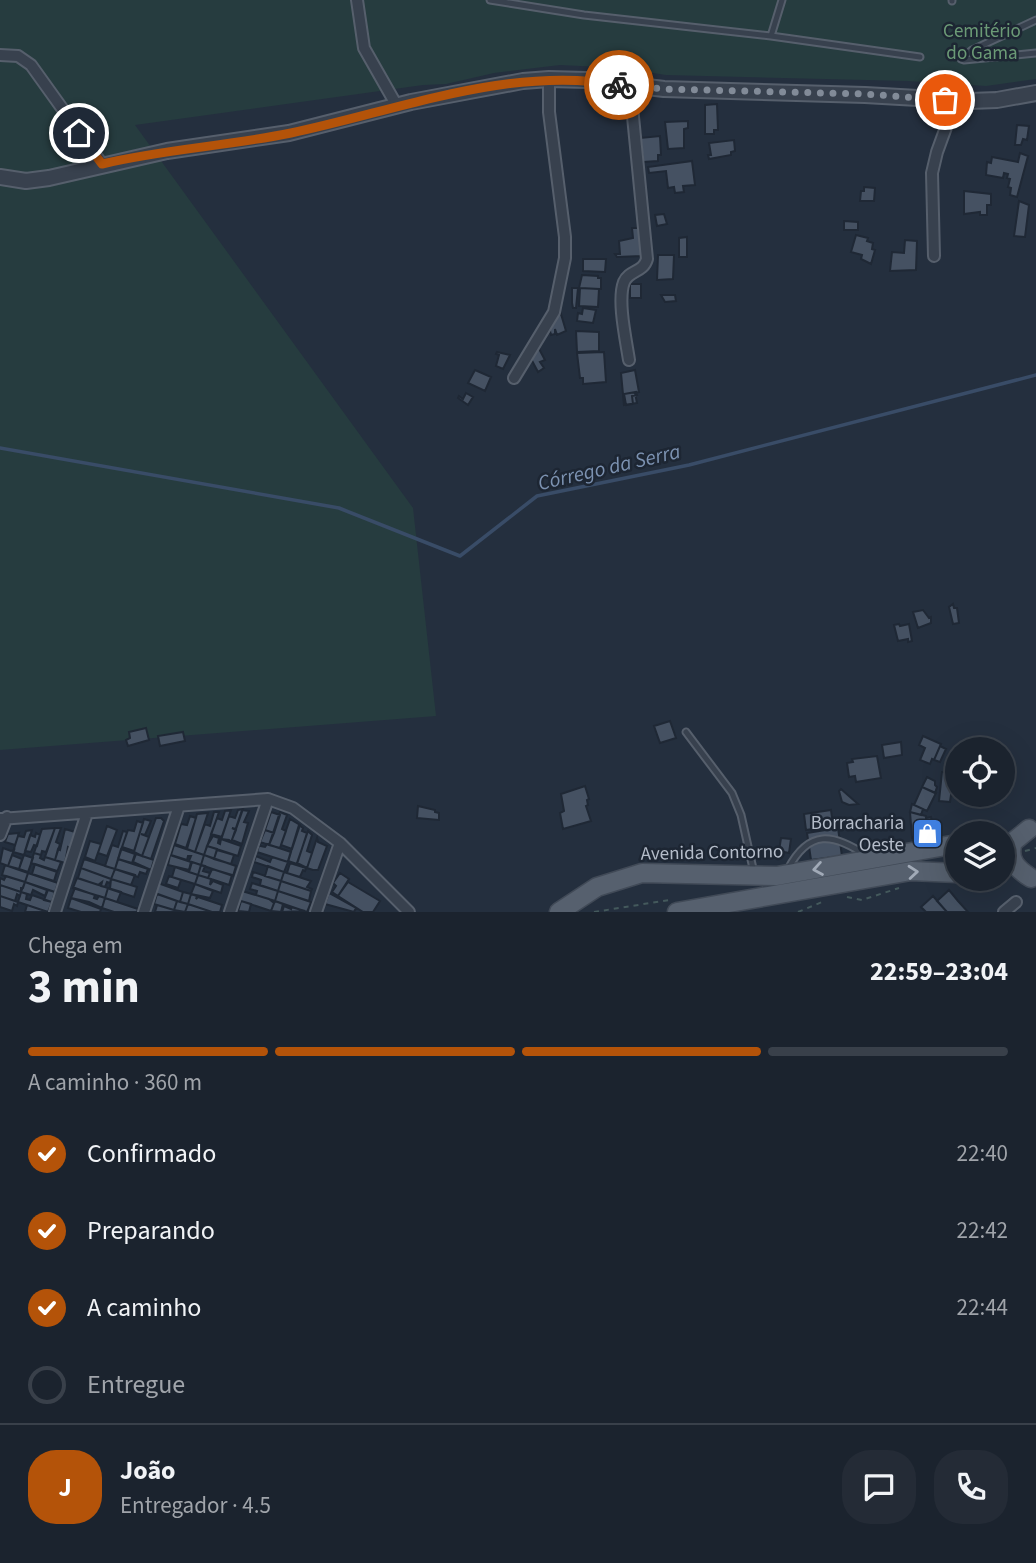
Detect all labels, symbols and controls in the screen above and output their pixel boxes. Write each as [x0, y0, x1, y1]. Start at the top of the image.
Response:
park label: Cemitério do Gama [943, 18, 1021, 67]
courier [584, 50, 654, 120]
icon: bike [600, 66, 638, 104]
pin [915, 70, 975, 130]
icon: bag [926, 81, 964, 119]
pin [49, 103, 109, 163]
icon: home [60, 114, 98, 152]
water label: Córrego da Serra [535, 436, 683, 498]
map controls [945, 737, 1015, 891]
button: locate [945, 737, 1015, 807]
place label: Borracharia Oeste [811, 810, 904, 859]
shop icon: Borracharia Oeste [910, 817, 944, 851]
button: layers [945, 821, 1015, 891]
street label: Avenida Contorno [640, 838, 784, 868]
one-way arrow [812, 861, 824, 876]
one-way arrow [908, 865, 919, 880]
text: Chega em [28, 929, 123, 962]
text: 22:59–23:04 [870, 953, 1008, 990]
text: 3 min [28, 955, 140, 1020]
text: A caminho · 360 m [28, 1066, 202, 1099]
icon: check [28, 1135, 66, 1173]
text: Confirmado [87, 1135, 216, 1172]
text: 22:40 [957, 1137, 1008, 1170]
icon: check [28, 1212, 66, 1250]
text: Preparando [87, 1212, 215, 1249]
text: 22:42 [957, 1214, 1008, 1247]
icon: check [28, 1289, 66, 1327]
text: A caminho [87, 1289, 201, 1326]
text: 22:44 [957, 1291, 1008, 1324]
text: Entregue [87, 1366, 185, 1403]
button: chat [842, 1450, 916, 1524]
button: phone [934, 1450, 1008, 1524]
text: João [120, 1452, 176, 1489]
text: J [58, 1469, 72, 1506]
text: Entregador · 4.5 [120, 1489, 271, 1522]

